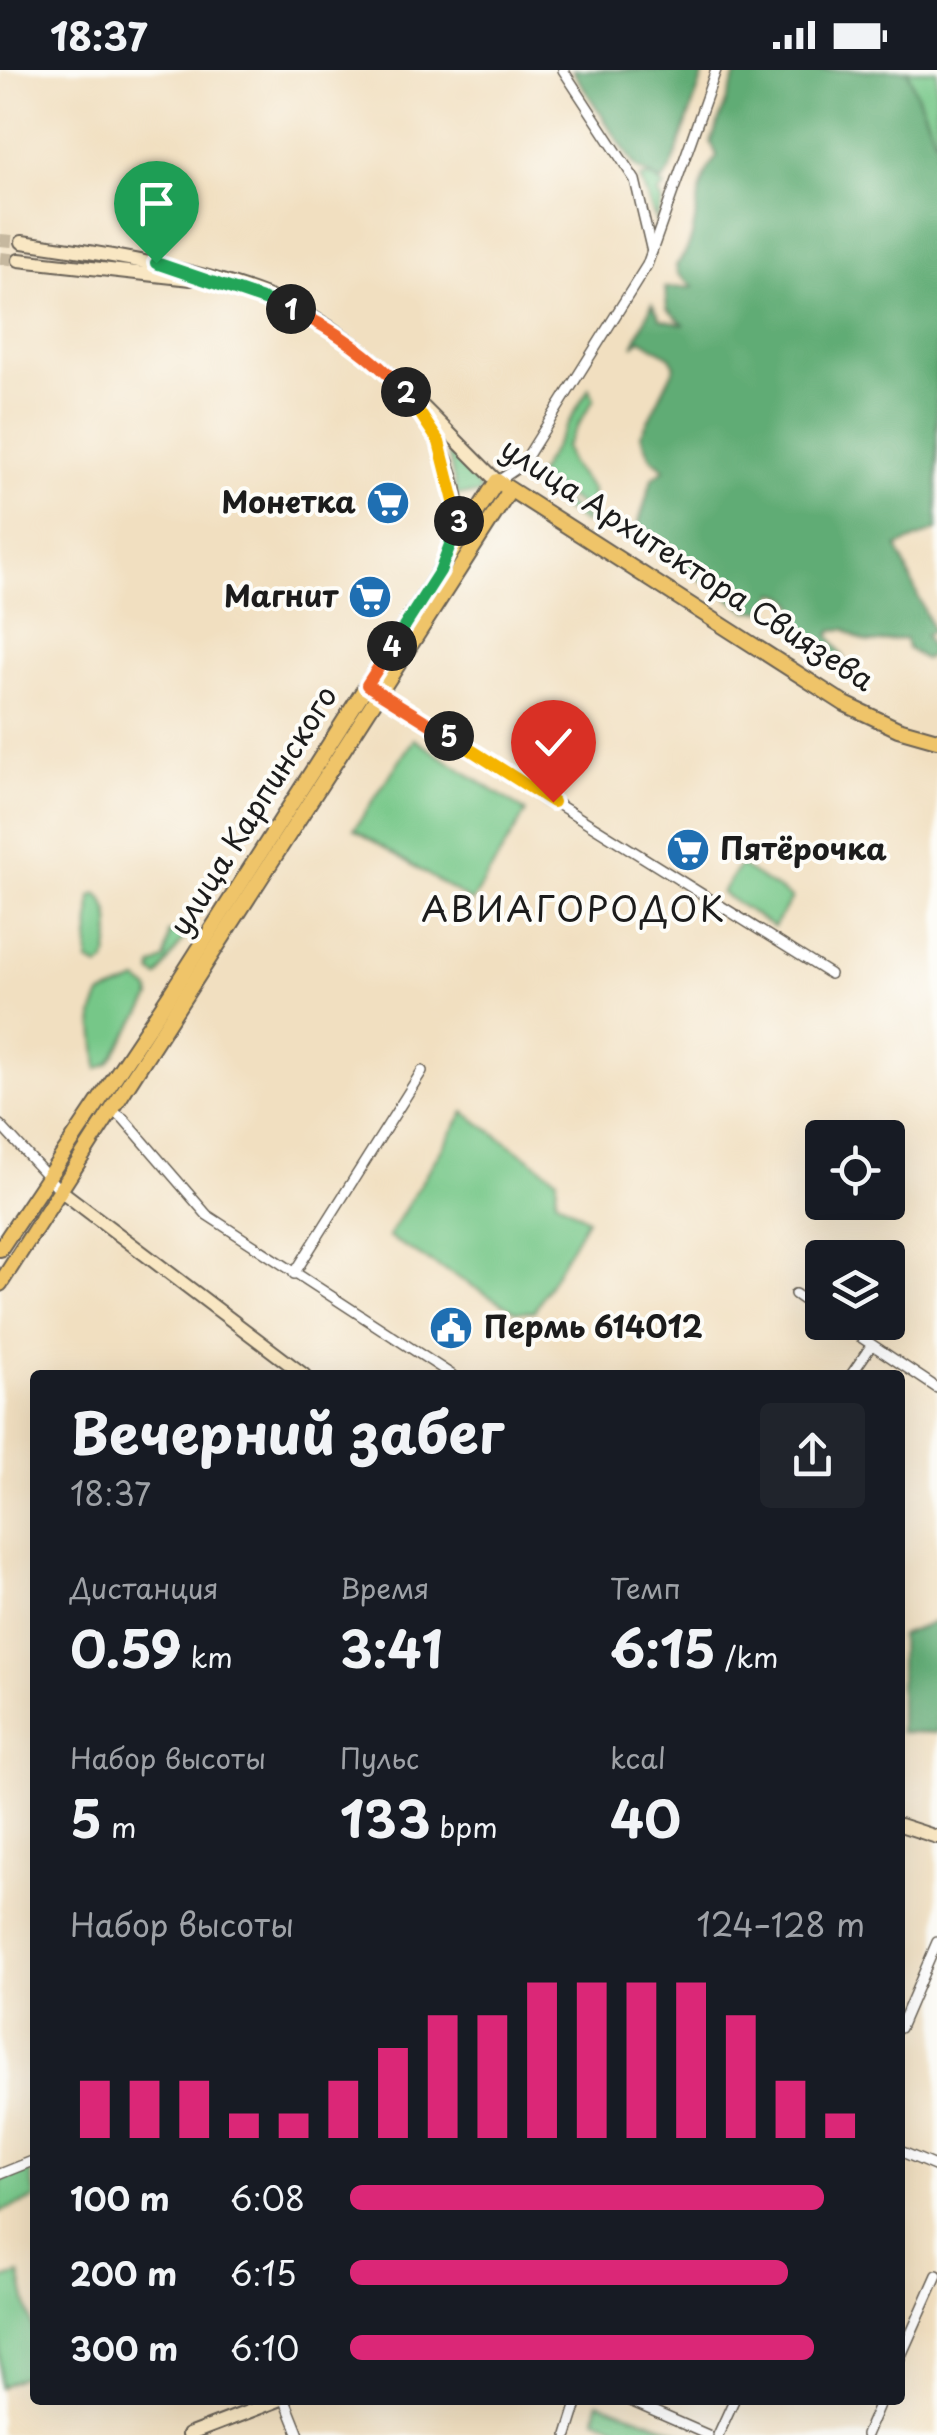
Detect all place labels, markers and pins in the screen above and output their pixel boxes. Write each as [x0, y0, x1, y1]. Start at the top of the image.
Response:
pin [114, 161, 199, 264]
pin: 1 [266, 284, 316, 334]
pin: 2 [381, 367, 431, 417]
place label: Монетка [222, 478, 356, 523]
supermarket icon: Монетка [365, 480, 411, 526]
pin: 3 [434, 496, 484, 546]
place label: Магнит [224, 572, 340, 617]
supermarket icon: Магнит [347, 574, 393, 620]
pin: 4 [367, 621, 417, 671]
pin [511, 700, 596, 803]
pin: 5 [424, 711, 474, 761]
place label: Пятёрочка [720, 825, 887, 870]
supermarket icon: Пятёрочка [665, 827, 711, 873]
place label: Пермь 614012 [484, 1303, 703, 1348]
public building icon: Пермь 614012 [428, 1305, 474, 1351]

